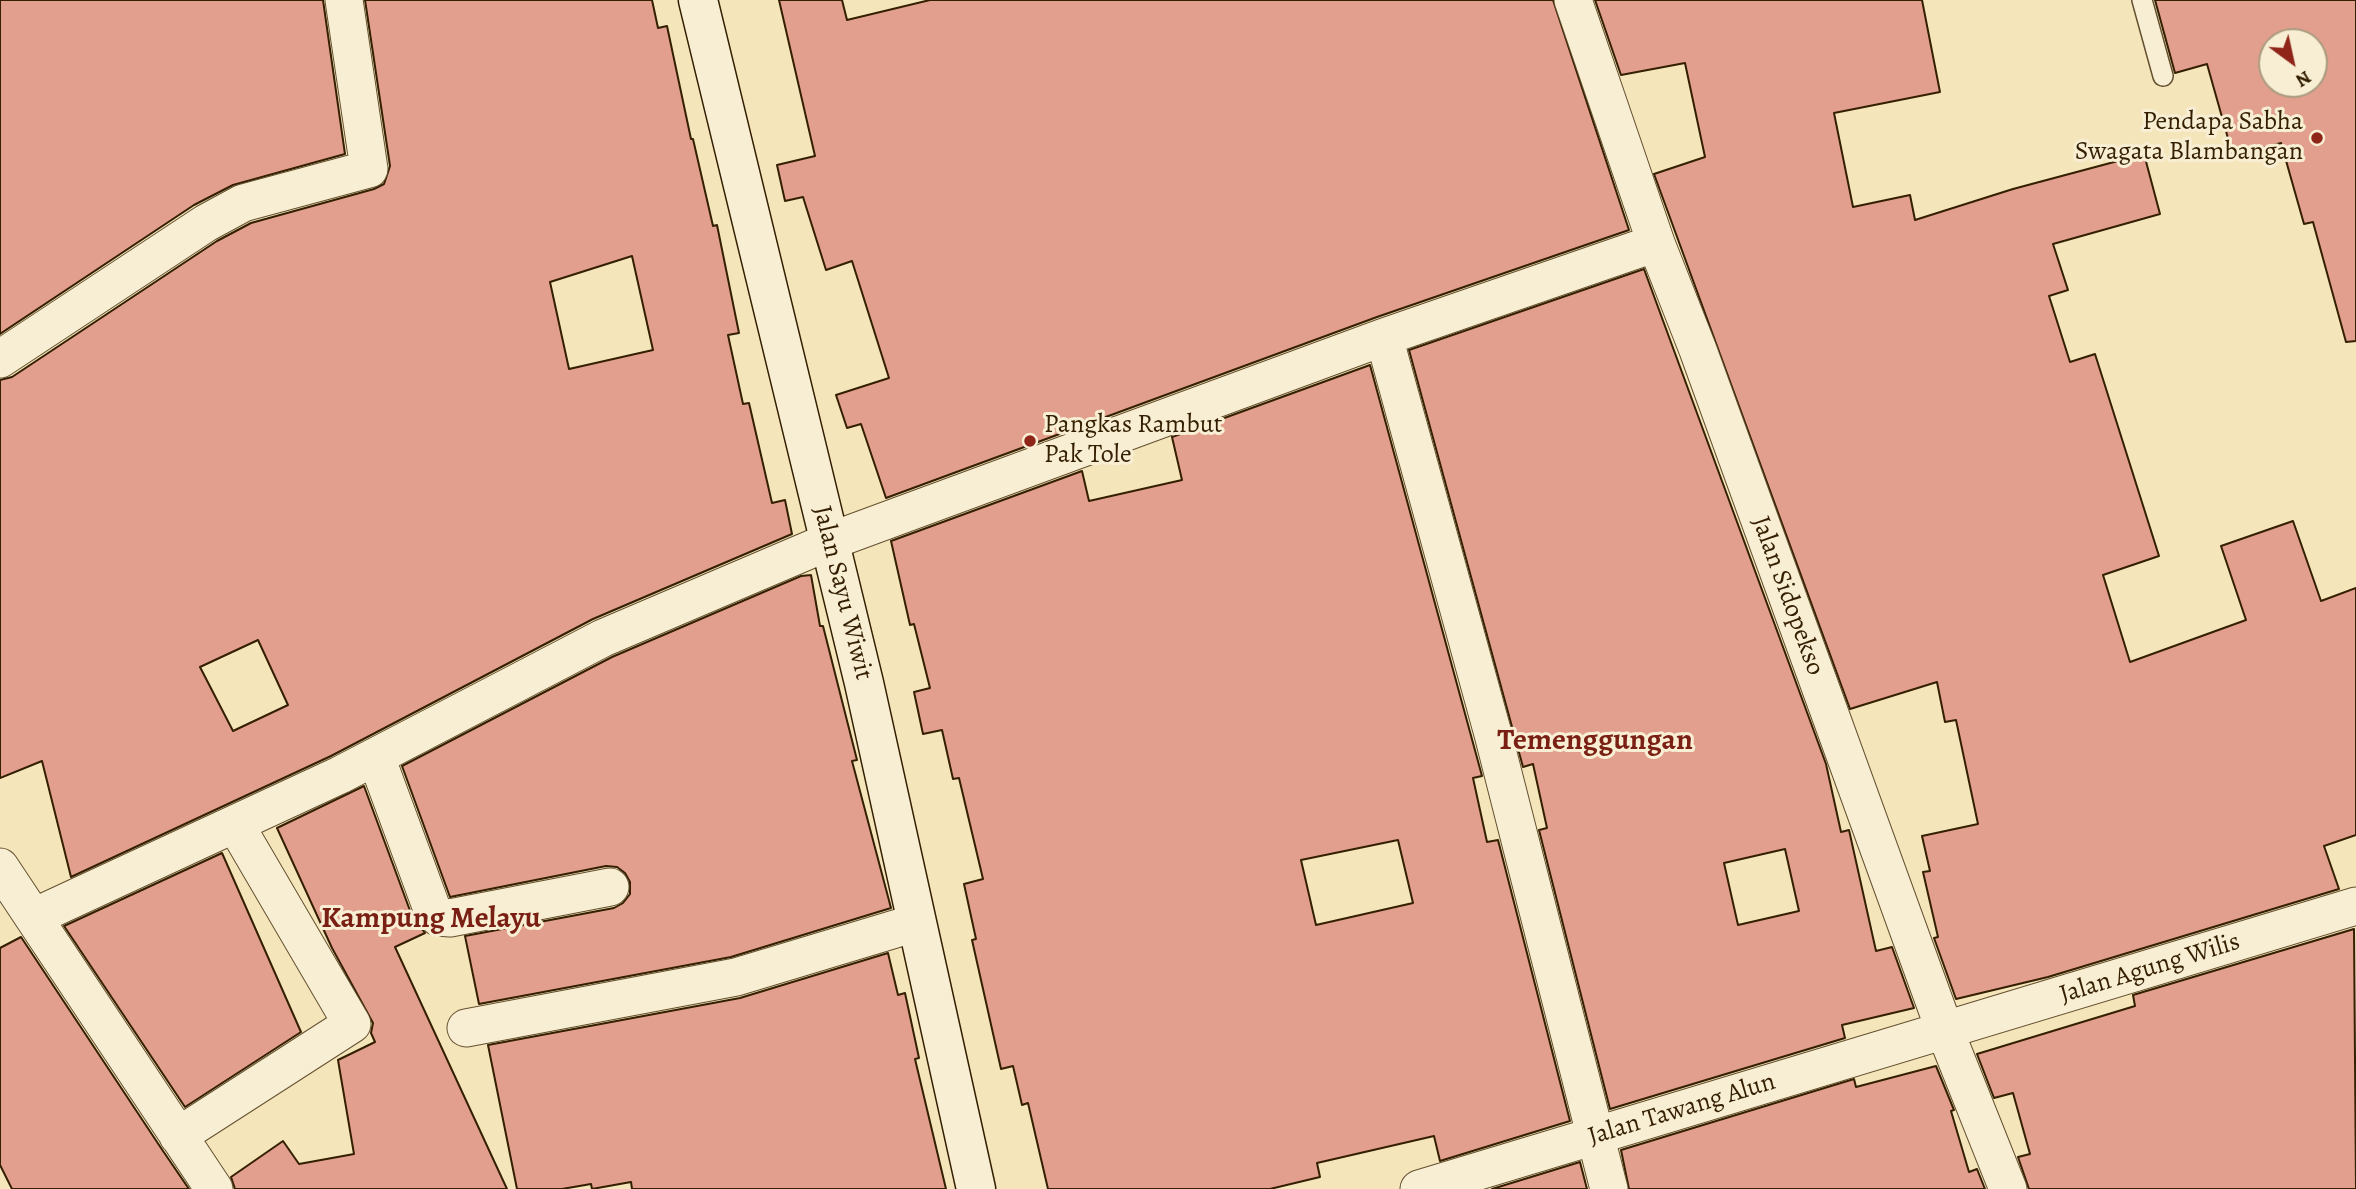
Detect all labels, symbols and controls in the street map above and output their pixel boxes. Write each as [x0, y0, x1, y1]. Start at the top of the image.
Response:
north arrow [2258, 28, 2328, 98]
text: N [2290, 64, 2316, 94]
place label: Pendapa Sabha Swagata Blambangan [2075, 107, 2303, 168]
marker: Pendapa Sabha Swagata Blambangan [2309, 130, 2325, 146]
place label: Pangkas Rambut Pak Tole [1044, 410, 1222, 472]
marker: Pangkas Rambut Pak Tole [1022, 433, 1038, 449]
street label: Jalan Sayu Wiwit [805, 503, 879, 683]
street label: Jalan Sidopekso [1744, 512, 1830, 680]
district label: Temenggungan [1497, 724, 1693, 760]
district label: Kampung Melayu [321, 902, 541, 938]
street label: Jalan Agung Wilis [2056, 927, 2244, 1011]
street label: Jalan Tawang Alun [1585, 1067, 1779, 1153]

